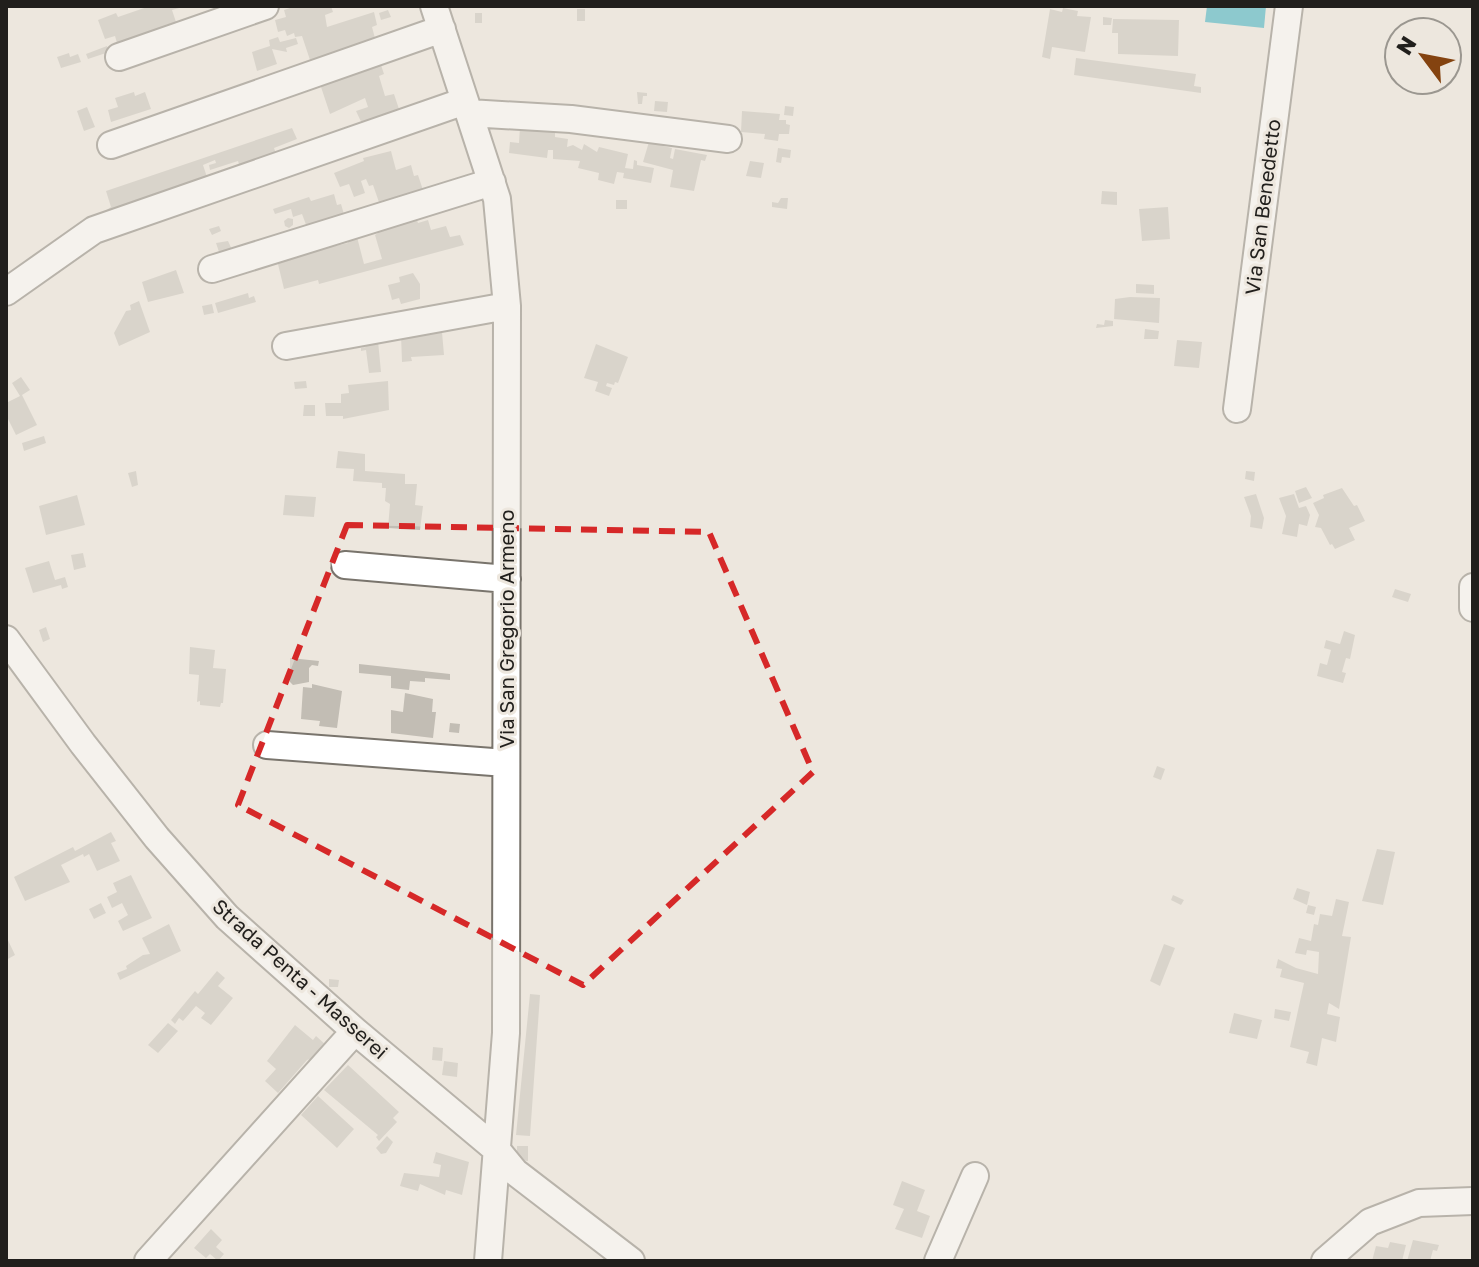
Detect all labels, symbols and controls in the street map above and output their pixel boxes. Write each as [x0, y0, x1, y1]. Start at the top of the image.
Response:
north arrow [1383, 16, 1463, 96]
text: N [1390, 31, 1421, 59]
street label: Via San Benedetto [1239, 118, 1285, 296]
street label: Via San Gregorio Armeno [494, 509, 518, 749]
street label: Strada Penta - Masserei [208, 893, 393, 1063]

